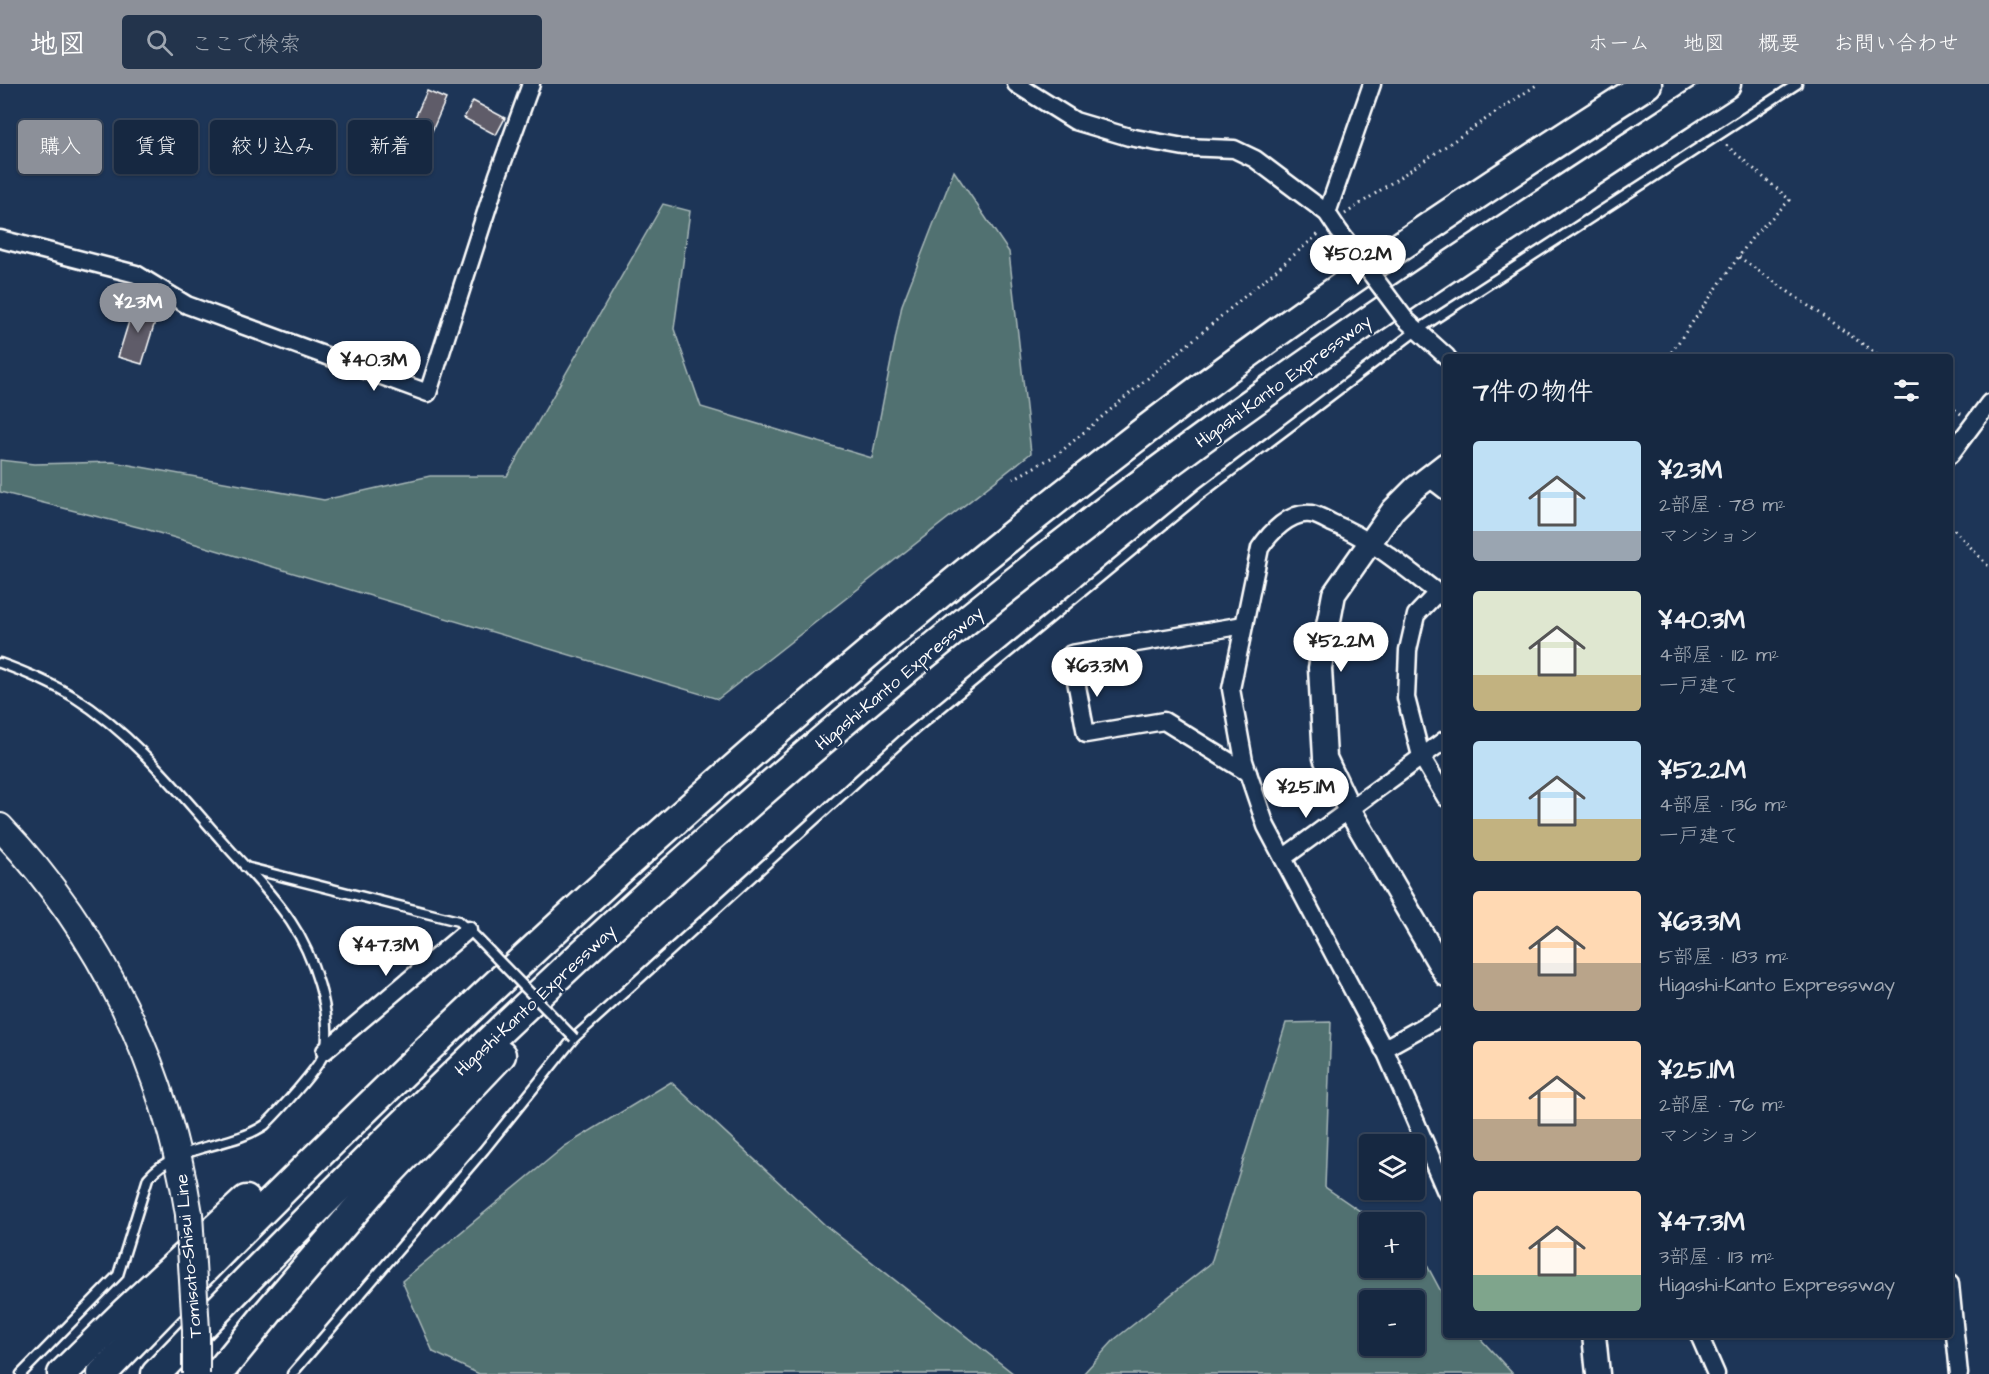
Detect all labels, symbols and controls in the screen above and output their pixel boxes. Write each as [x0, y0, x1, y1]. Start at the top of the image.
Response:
search box [122, 15, 542, 69]
text: 地図 [30, 25, 86, 64]
icon: search [143, 26, 176, 59]
text: ここで検索 [191, 29, 301, 60]
text: ホーム [1588, 29, 1650, 58]
text: 地図 [1683, 29, 1725, 58]
text: 概要 [1758, 29, 1800, 58]
text: お問い合わせ [1833, 29, 1959, 58]
chip: 購入 [18, 120, 102, 174]
chip: 賃貸 [114, 120, 198, 174]
chip: 絞り込み [210, 120, 336, 174]
chip: 新着 [348, 120, 432, 174]
pin: ¥50.2M [1309, 235, 1407, 286]
text: ¥50.2M [1324, 240, 1392, 268]
pin: ¥23M [102, 283, 174, 334]
text: ¥23M [114, 288, 162, 316]
street label: Higashi-Kanto Expressway [1190, 309, 1377, 455]
pin: ¥40.3M [325, 341, 423, 392]
text: ¥40.3M [341, 346, 407, 374]
text: 7件の物件 [1473, 374, 1593, 410]
icon: filters [1890, 374, 1923, 407]
text: ¥23M [1659, 452, 1723, 488]
icon: home [1521, 465, 1593, 537]
text: 2部屋 · 78 m² [1659, 491, 1786, 519]
text: マンション [1659, 522, 1758, 550]
street label: Higashi-Kanto Expressway [810, 600, 989, 757]
text: ¥40.3M [1659, 602, 1745, 638]
icon: home [1521, 615, 1593, 687]
pin: ¥52.2M [1292, 622, 1390, 673]
text: ¥52.2M [1307, 627, 1375, 655]
text: 4部屋 · 112 m² [1659, 641, 1779, 669]
pin: ¥63.3M [1048, 647, 1146, 698]
text: ¥63.3M [1066, 652, 1128, 680]
text: 一戸建て [1659, 672, 1739, 700]
text: ¥52.2M [1659, 752, 1746, 788]
icon: home [1521, 765, 1593, 837]
pin: ¥25.1M [1257, 768, 1355, 819]
text: ¥25.1M [1277, 773, 1335, 801]
text: 4部屋 · 136 m² [1659, 791, 1788, 819]
text: 一戸建て [1659, 822, 1739, 850]
text: ¥63.3M [1659, 904, 1741, 940]
icon: home [1521, 915, 1593, 987]
street label: Higashi-Kanto Expressway [449, 919, 622, 1083]
pin: ¥47.3M [337, 926, 435, 977]
text: ¥47.3M [353, 931, 419, 959]
text: 5部屋 · 183 m² [1659, 943, 1789, 971]
text: Higashi-Kanto Expressway [1659, 971, 1895, 999]
text: ¥25.1M [1659, 1052, 1735, 1088]
icon: home [1521, 1065, 1593, 1137]
text: 2部屋 · 76 m² [1659, 1091, 1785, 1119]
text: マンション [1659, 1122, 1758, 1150]
map controls [1359, 1134, 1425, 1356]
button: layers [1359, 1134, 1425, 1200]
street label: Tomisato-Shisui Line [169, 1173, 208, 1339]
text: ¥47.3M [1659, 1204, 1745, 1240]
button: + [1359, 1212, 1425, 1278]
icon: home [1521, 1215, 1593, 1287]
text: 3部屋 · 113 m² [1659, 1243, 1774, 1271]
text: Higashi-Kanto Expressway [1659, 1271, 1895, 1299]
button: − [1359, 1290, 1425, 1356]

